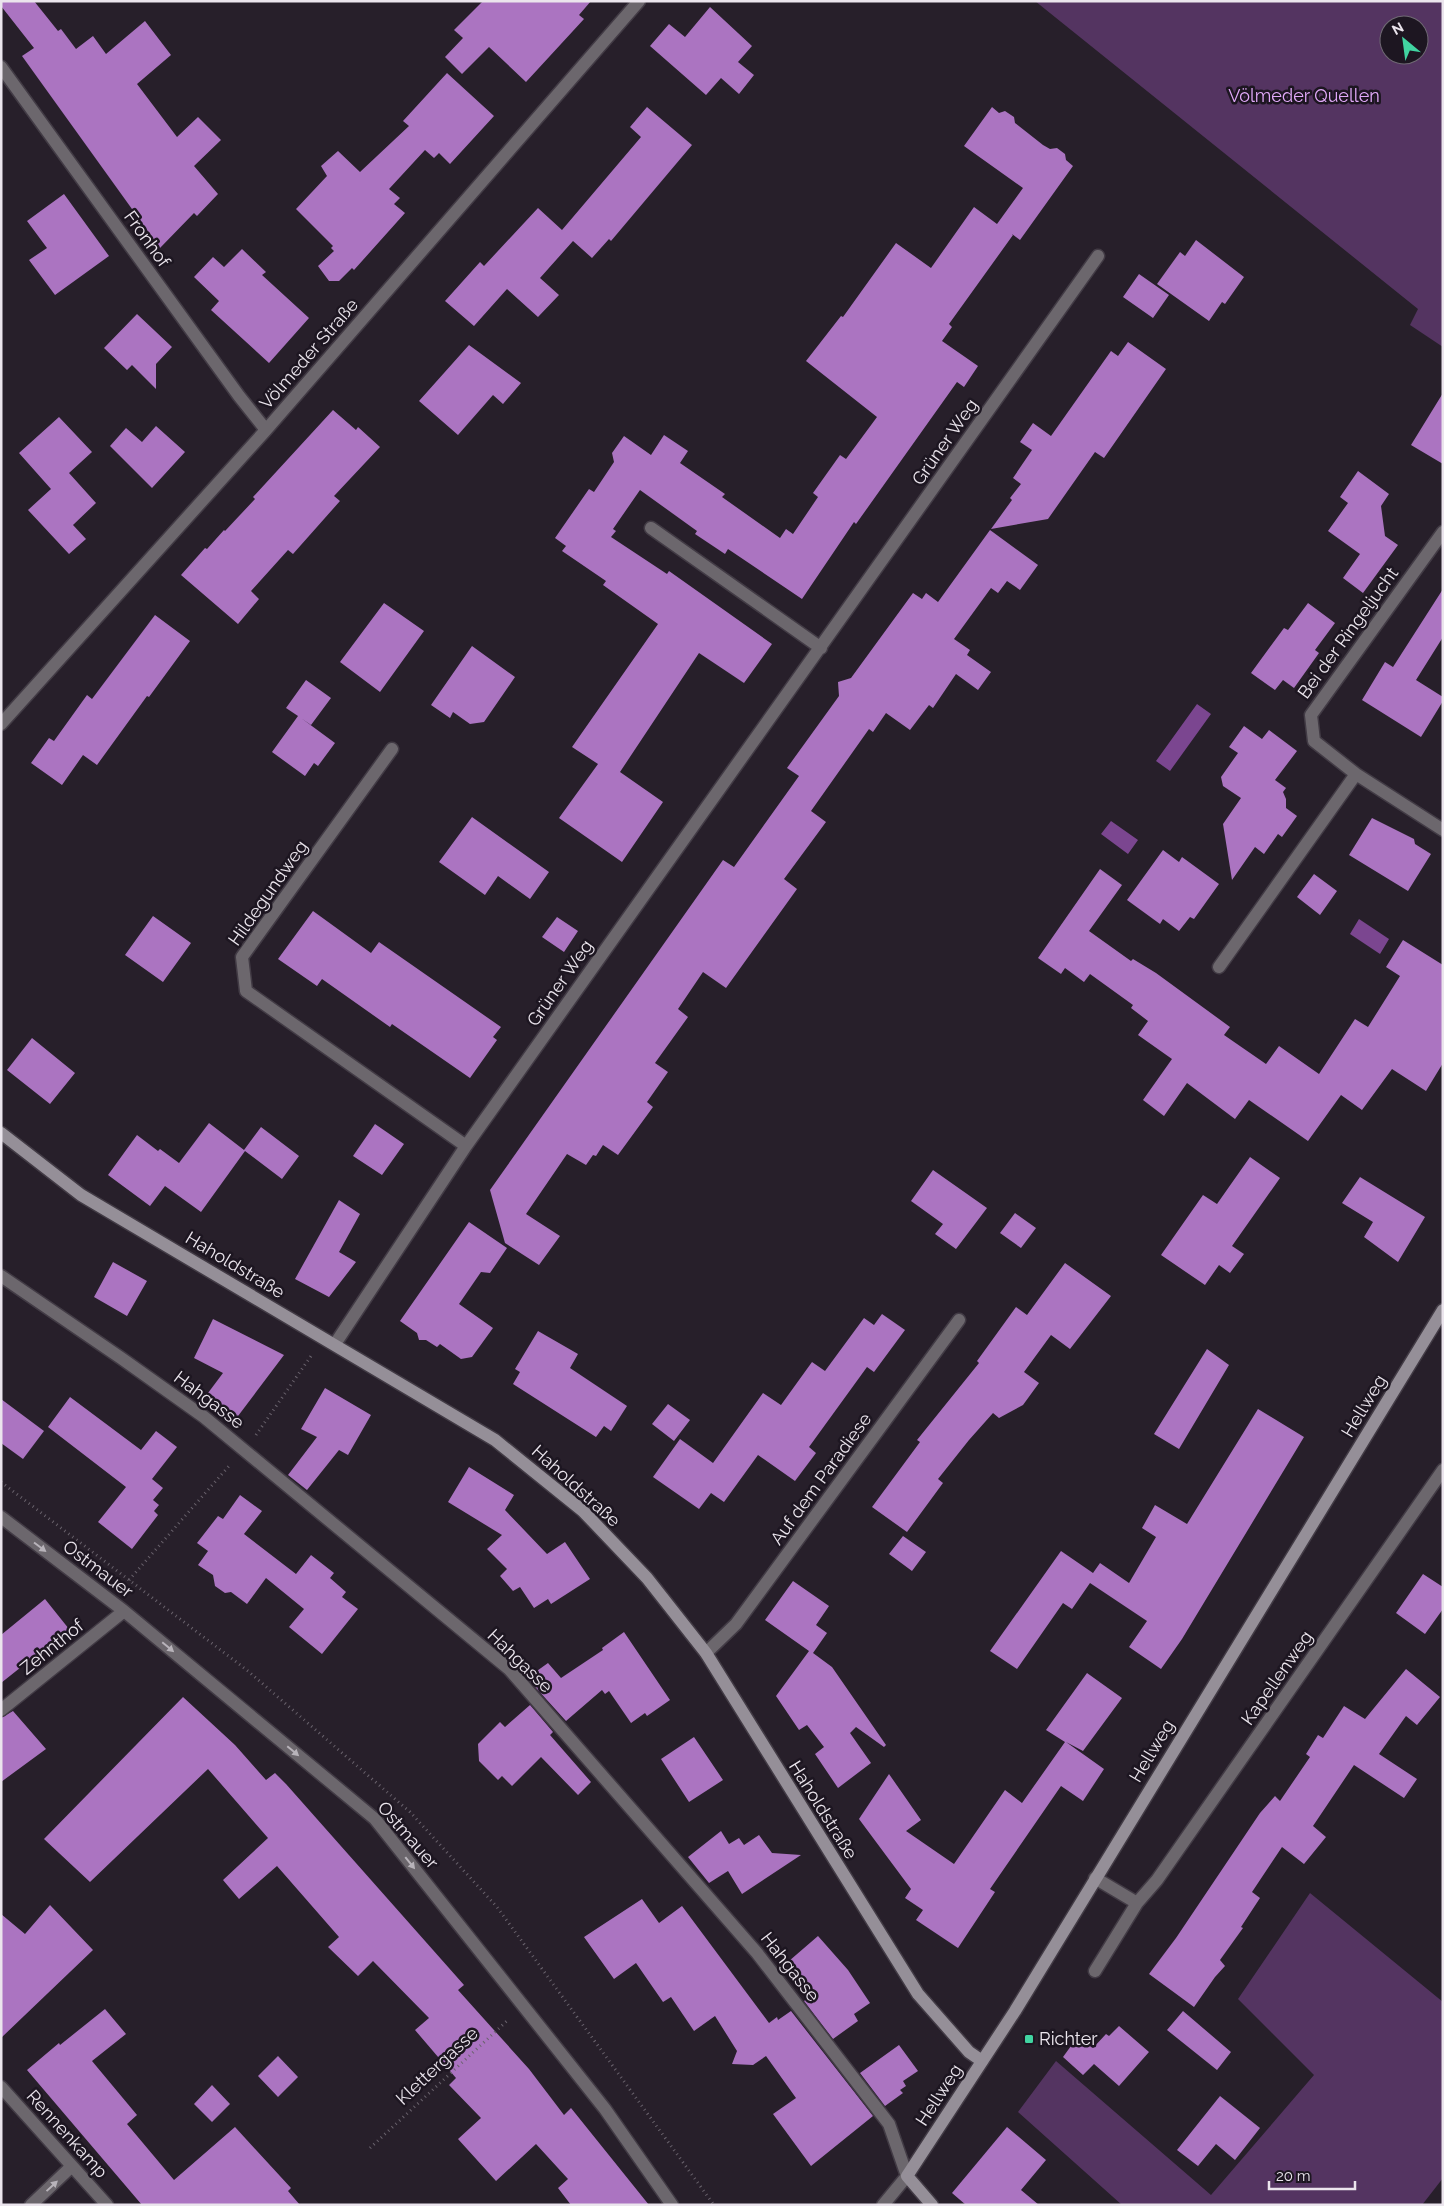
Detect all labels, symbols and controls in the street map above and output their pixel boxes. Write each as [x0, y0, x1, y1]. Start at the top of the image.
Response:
north arrow [1379, 15, 1429, 65]
text: N [1389, 19, 1406, 38]
park label: Völmeder Quellen [1228, 85, 1380, 106]
street label: Fronhof [120, 207, 175, 272]
street label: Völmeder Straße [255, 294, 363, 413]
street label: Grüner Weg [907, 395, 982, 489]
street label: Bei der Ringeljucht [1293, 563, 1402, 702]
street label: Hildegundweg [224, 836, 312, 949]
street label: Grüner Weg [522, 936, 597, 1030]
street label: Haholdstraße [182, 1227, 289, 1303]
street label: Hahgasse [170, 1366, 249, 1433]
street label: Hellweg [1337, 1371, 1390, 1441]
street label: Auf dem Paradiese [766, 1408, 876, 1549]
street label: Haholdstraße [528, 1440, 625, 1531]
street label: Ostmauer [59, 1535, 138, 1602]
one-way arrow [33, 1542, 47, 1552]
street label: Zehnthof [16, 1614, 88, 1679]
street label: Hahgasse [483, 1624, 558, 1697]
street label: Kapellenweg [1237, 1627, 1317, 1729]
one-way arrow [161, 1642, 174, 1653]
street label: Hellweg [1125, 1716, 1178, 1786]
one-way arrow [286, 1745, 299, 1756]
street label: Haholdstraße [785, 1757, 862, 1863]
street label: Ostmauer [373, 1797, 444, 1873]
one-way arrow [404, 1856, 415, 1869]
street label: Hahgasse [757, 1928, 824, 2006]
street label: Klettergasse [391, 2022, 482, 2109]
place label: Richter [1039, 2028, 1098, 2049]
marker: Richter [1023, 2033, 1035, 2045]
street label: Hellweg [911, 2060, 966, 2129]
street label: Rennenkamp [22, 2085, 112, 2182]
scale bar [1269, 2158, 1355, 2190]
text: 20 m [1276, 2167, 1311, 2185]
one-way arrow [46, 2180, 58, 2192]

